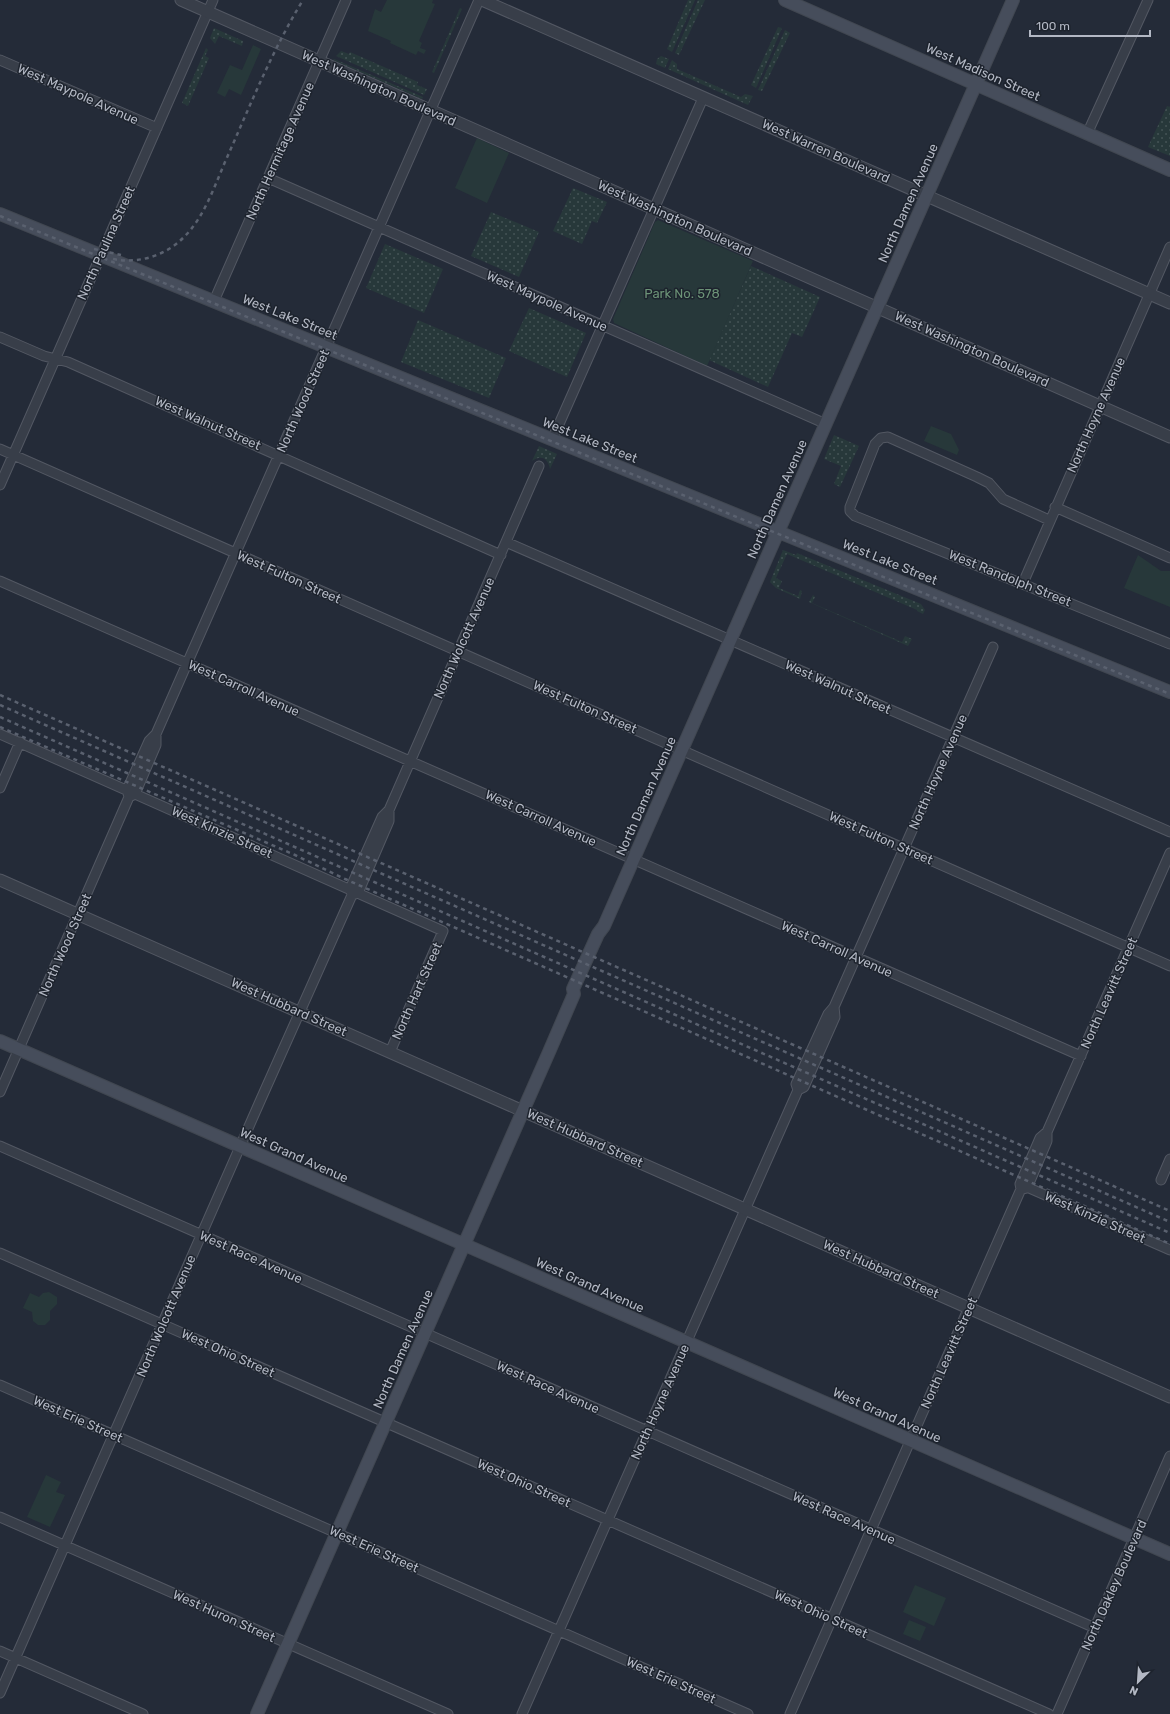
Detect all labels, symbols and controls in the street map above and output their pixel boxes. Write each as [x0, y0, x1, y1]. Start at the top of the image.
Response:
scale bar [1030, 12, 1150, 38]
text: 100 m [1036, 19, 1070, 33]
street label: West Madison Street [924, 40, 1042, 104]
street label: West Washington Boulevard [299, 47, 458, 130]
street label: West Maypole Avenue [15, 61, 141, 127]
street label: North Hermitage Avenue [243, 80, 318, 223]
street label: West Warren Boulevard [760, 116, 892, 186]
street label: North Damen Avenue [875, 141, 941, 265]
street label: West Washington Boulevard [595, 177, 754, 260]
street label: North Paulina Street [74, 184, 138, 302]
street label: West Maypole Avenue [484, 268, 610, 334]
park label: Park No. 578 [644, 286, 720, 301]
street label: West Lake Street [240, 291, 340, 343]
street label: West Washington Boulevard [892, 308, 1051, 391]
street label: North Wood Street [274, 347, 332, 455]
street label: North Hoyne Avenue [1064, 355, 1128, 475]
street label: West Walnut Street [153, 393, 263, 453]
street label: West Lake Street [540, 414, 640, 466]
street label: North Damen Avenue [744, 437, 810, 561]
street label: West Lake Street [840, 536, 940, 588]
street label: West Fulton Street [235, 547, 343, 607]
street label: West Randolph Street [947, 547, 1073, 609]
street label: North Wolcott Avenue [430, 575, 498, 701]
street label: West Carroll Avenue [186, 657, 302, 719]
street label: West Walnut Street [783, 657, 893, 717]
street label: West Fulton Street [531, 677, 639, 737]
street label: North Hoyne Avenue [906, 712, 970, 832]
street label: North Damen Avenue [613, 734, 679, 858]
street label: West Carroll Avenue [483, 787, 599, 849]
street label: West Kinzie Street [169, 803, 275, 861]
street label: West Fulton Street [827, 808, 935, 868]
street label: North Wood Street [36, 891, 94, 999]
street label: West Carroll Avenue [779, 918, 895, 980]
street label: North Leavitt Street [1078, 935, 1140, 1051]
street label: North Hart Street [389, 940, 445, 1042]
street label: West Hubbard Street [229, 975, 349, 1039]
street label: West Hubbard Street [525, 1106, 645, 1170]
street label: West Grand Avenue [237, 1124, 351, 1186]
street label: West Kinzie Street [1042, 1188, 1148, 1246]
street label: West Race Avenue [197, 1228, 305, 1286]
street label: West Hubbard Street [821, 1237, 941, 1301]
street label: North Wolcott Avenue [133, 1253, 199, 1379]
street label: West Grand Avenue [533, 1254, 647, 1316]
street label: North Damen Avenue [370, 1287, 436, 1411]
street label: North Leavitt Street [918, 1295, 980, 1411]
street label: West Ohio Street [179, 1326, 277, 1380]
street label: North Hoyne Avenue [628, 1342, 692, 1462]
street label: West Race Avenue [494, 1358, 602, 1416]
street label: West Grand Avenue [830, 1384, 944, 1446]
street label: West Erie Street [31, 1393, 125, 1445]
street label: West Ohio Street [475, 1456, 573, 1510]
street label: West Race Avenue [790, 1489, 898, 1547]
street label: North Oakley Boulevard [1078, 1517, 1150, 1653]
street label: West Erie Street [327, 1523, 421, 1575]
street label: West Huron Street [171, 1587, 277, 1645]
street label: West Ohio Street [772, 1587, 870, 1641]
street label: West Erie Street [624, 1654, 718, 1706]
north arrow [1118, 1662, 1158, 1702]
text: N [1128, 1683, 1140, 1698]

